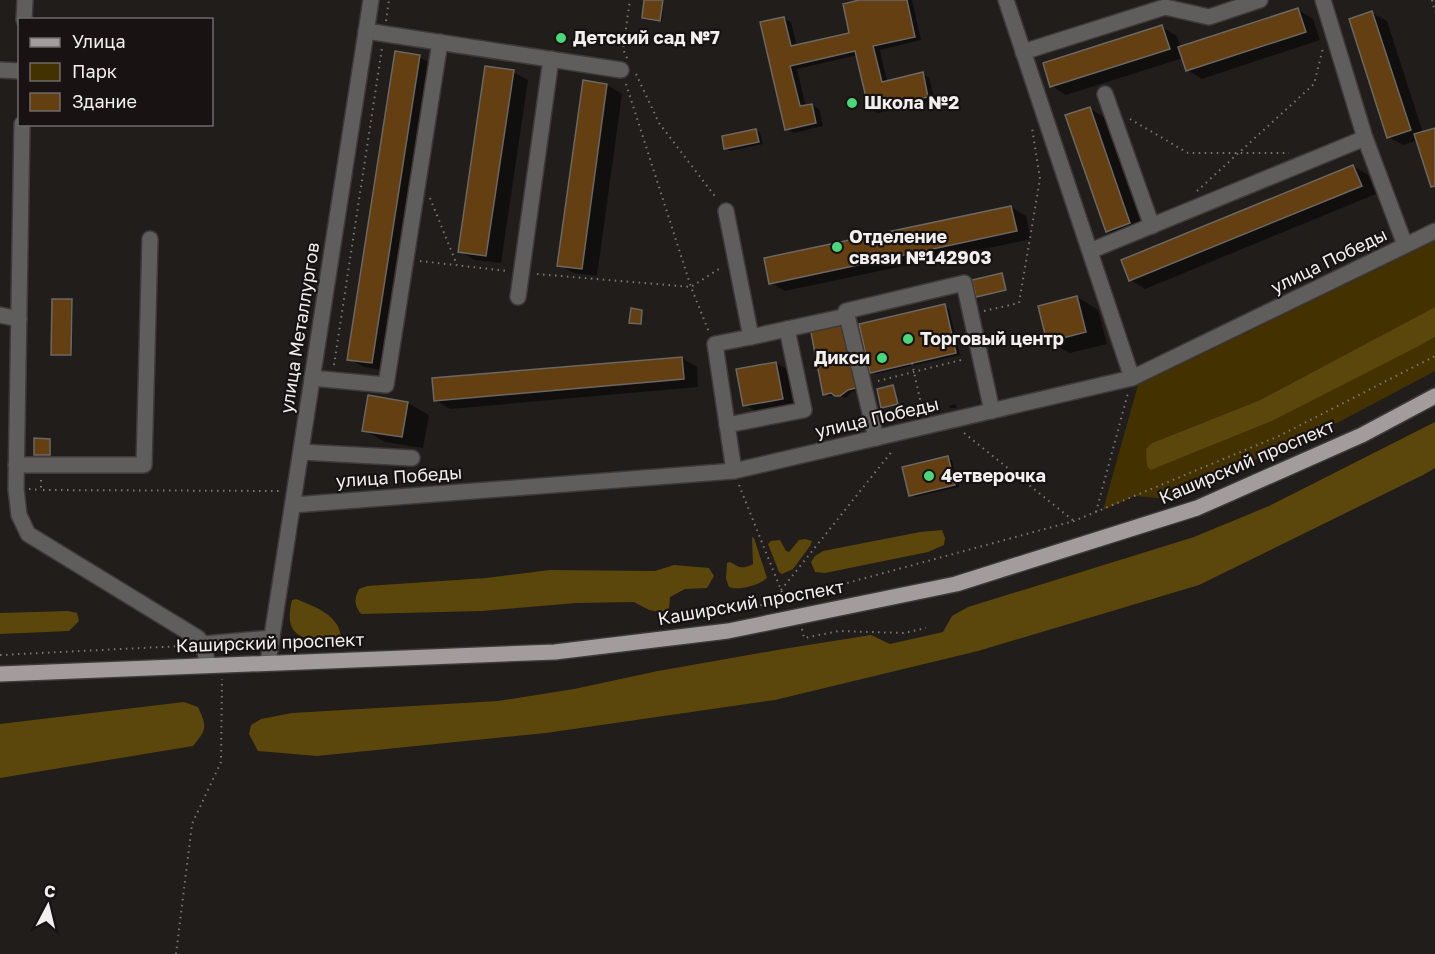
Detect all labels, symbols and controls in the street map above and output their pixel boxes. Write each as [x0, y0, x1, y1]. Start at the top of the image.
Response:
legend [18, 18, 213, 126]
place label: Детский сад №7 [573, 26, 720, 48]
text: Улица [72, 30, 126, 52]
marker: Детский сад №7 [554, 31, 568, 45]
text: Парк [72, 60, 117, 82]
text: Здание [72, 90, 137, 112]
place label: Школа №2 [864, 91, 959, 113]
marker: Школа №2 [845, 96, 859, 110]
street label: улица Победы [1267, 222, 1390, 298]
place label: Отделение связи №142903 [849, 225, 991, 268]
marker: Отделение связи №142903 [830, 240, 844, 254]
street label: улица Металлургов [275, 241, 323, 415]
place label: Торговый центр [920, 327, 1064, 349]
marker: Торговый центр [901, 332, 915, 346]
place label: Дикси [814, 346, 870, 368]
marker: Дикси [875, 351, 889, 365]
street label: улица Победы [813, 392, 941, 442]
street label: Каширский проспект [1155, 414, 1338, 508]
street label: улица Победы [335, 461, 463, 491]
place label: 4етверочка [941, 464, 1046, 486]
marker: 4етверочка [922, 469, 936, 483]
street label: Каширский проспект [656, 575, 846, 629]
street label: Каширский проспект [175, 628, 365, 656]
north arrow [18, 876, 78, 936]
text: С [43, 880, 57, 902]

